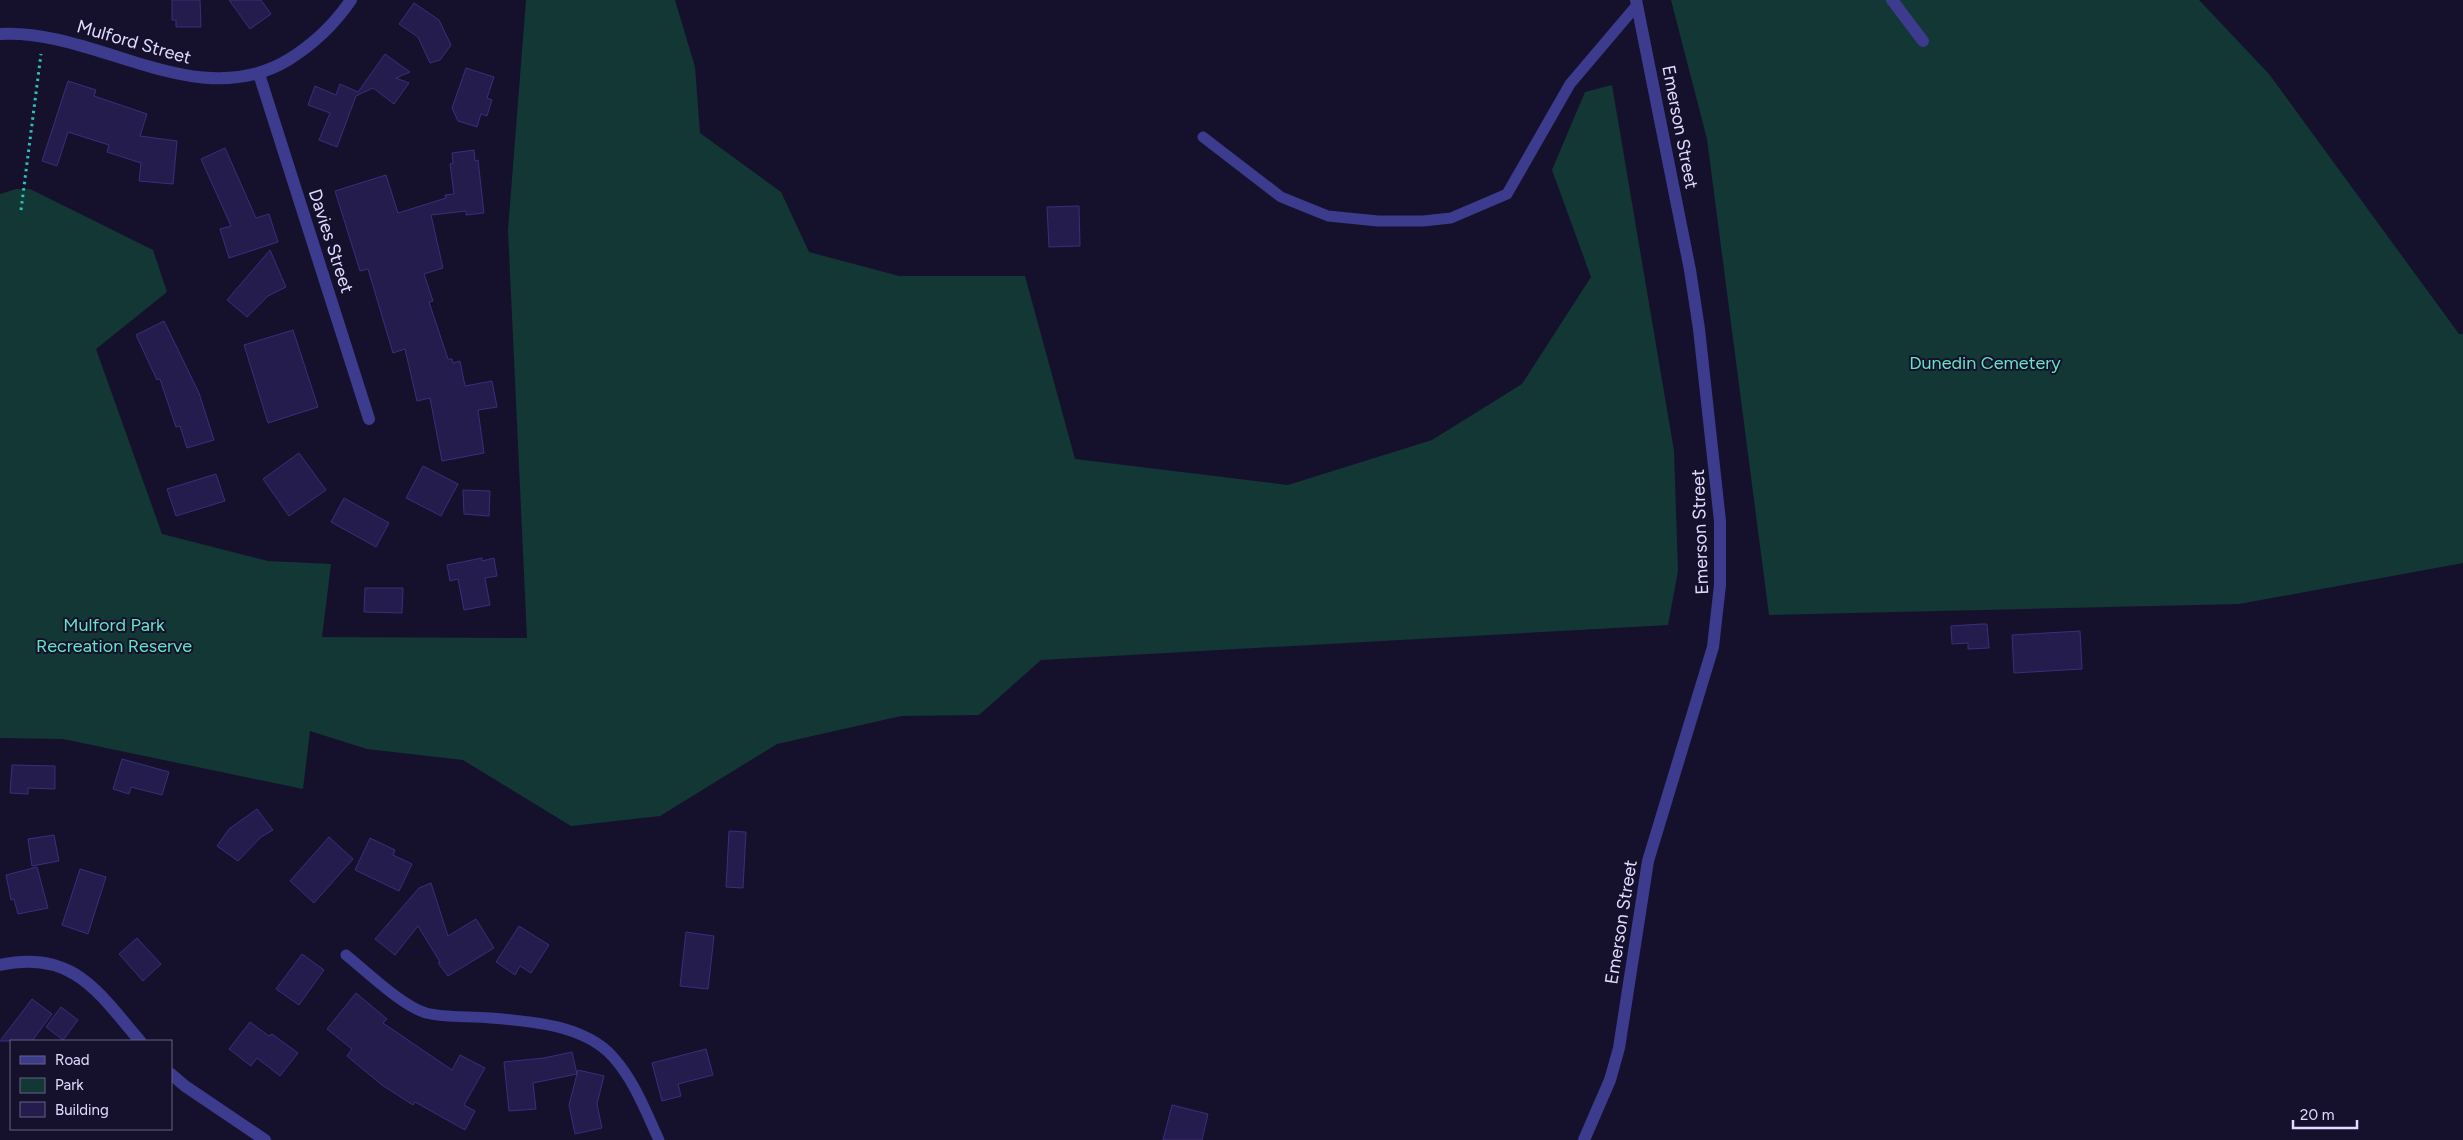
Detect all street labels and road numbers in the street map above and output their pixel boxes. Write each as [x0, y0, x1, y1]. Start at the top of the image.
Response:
street label: Mulford Street [74, 15, 194, 69]
street label: Emerson Street [1657, 63, 1703, 191]
street label: Davies Street [304, 186, 358, 296]
street label: Emerson Street [1687, 469, 1713, 595]
street label: Emerson Street [1600, 858, 1642, 986]

